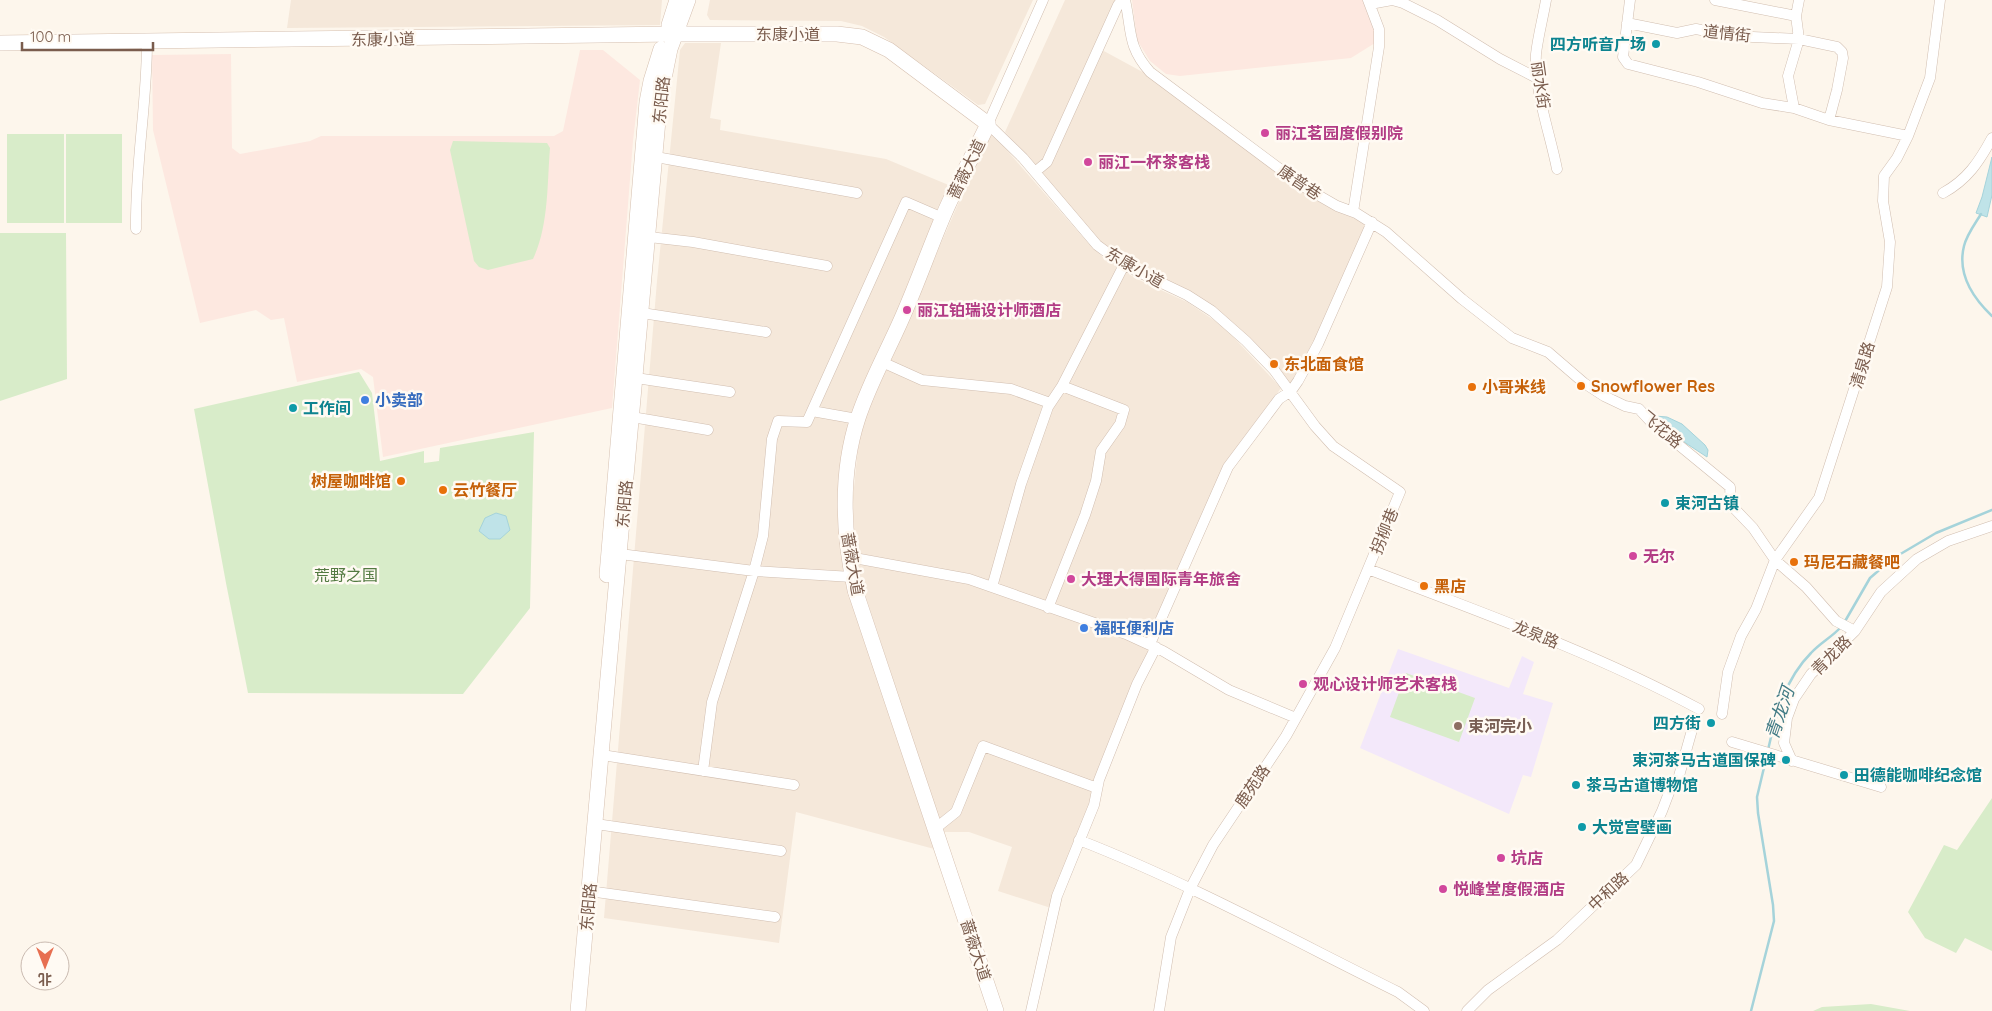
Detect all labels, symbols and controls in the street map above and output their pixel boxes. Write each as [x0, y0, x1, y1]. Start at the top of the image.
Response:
scale bar [22, 20, 154, 52]
street label: 道情街 [1702, 21, 1752, 45]
street label: 东康小道 [756, 24, 820, 44]
text: 100 m [30, 27, 71, 46]
street label: 东康小道 [351, 28, 415, 50]
place label: 四方听音广场 [1550, 34, 1646, 54]
marker: 四方听音广场 [1650, 38, 1662, 50]
street label: 丽水街 [1528, 60, 1554, 110]
street label: 东阳路 [649, 75, 673, 125]
place label: 丽江茗园度假别院 [1275, 123, 1403, 143]
marker: 丽江茗园度假别院 [1259, 127, 1271, 139]
street label: 蔷薇大道 [943, 136, 989, 202]
place label: 丽江一杯茶客栈 [1098, 152, 1210, 172]
marker: 丽江一杯茶客栈 [1082, 156, 1094, 168]
street label: 康普巷 [1275, 160, 1325, 204]
street label: 东康小道 [1102, 242, 1168, 292]
place label: 丽江铂瑞设计师酒店 [917, 300, 1061, 320]
marker: 丽江铂瑞设计师酒店 [901, 304, 913, 316]
street label: 清泉路 [1845, 339, 1879, 391]
place label: 东北面食馆 [1284, 354, 1364, 374]
marker: 东北面食馆 [1268, 358, 1280, 370]
place label: Snowflower Res [1591, 376, 1715, 396]
place label: 小哥米线 [1482, 377, 1546, 397]
marker: Snowflower Res [1575, 380, 1587, 392]
marker: 小哥米线 [1466, 381, 1478, 393]
place label: 小卖部 [375, 390, 423, 410]
marker: 小卖部 [359, 394, 371, 406]
place label: 工作间 [303, 398, 351, 418]
marker: 工作间 [287, 402, 299, 414]
street label: 飞花路 [1637, 406, 1687, 452]
place label: 树屋咖啡馆 [311, 471, 391, 491]
marker: 树屋咖啡馆 [395, 475, 407, 487]
street label: 东阳路 [612, 479, 636, 529]
place label: 云竹餐厅 [453, 480, 517, 500]
marker: 云竹餐厅 [437, 484, 449, 496]
place label: 束河古镇 [1675, 493, 1739, 513]
marker: 束河古镇 [1659, 497, 1671, 509]
street label: 拐柳巷 [1366, 505, 1402, 557]
street label: 蔷薇大道 [838, 531, 868, 597]
place label: 无尔 [1643, 546, 1675, 566]
marker: 无尔 [1627, 550, 1639, 562]
place label: 玛尼石藏餐吧 [1804, 552, 1900, 572]
marker: 玛尼石藏餐吧 [1788, 556, 1800, 568]
park label: 荒野之国 [314, 565, 378, 585]
place label: 大理大得国际青年旅舍 [1081, 569, 1241, 589]
marker: 大理大得国际青年旅舍 [1065, 573, 1077, 585]
place label: 黑店 [1434, 576, 1466, 596]
marker: 黑店 [1418, 580, 1430, 592]
street label: 龙泉路 [1510, 616, 1562, 652]
place label: 福旺便利店 [1094, 618, 1174, 638]
marker: 福旺便利店 [1078, 622, 1090, 634]
street label: 青龙路 [1807, 631, 1855, 679]
place label: 观心设计师艺术客栈 [1313, 674, 1457, 694]
marker: 观心设计师艺术客栈 [1297, 678, 1309, 690]
water label: 青龙河 [1760, 681, 1800, 742]
place label: 四方街 [1653, 713, 1701, 733]
place label: 束河完小 [1468, 716, 1532, 736]
marker: 四方街 [1705, 717, 1717, 729]
marker: 束河完小 [1452, 720, 1464, 732]
place label: 束河茶马古道国保碑 [1632, 750, 1776, 770]
marker: 束河茶马古道国保碑 [1780, 754, 1792, 766]
street label: 鹿苑路 [1230, 761, 1274, 811]
place label: 田德能咖啡纪念馆 [1854, 765, 1982, 785]
marker: 田德能咖啡纪念馆 [1838, 769, 1850, 781]
place label: 茶马古道博物馆 [1586, 775, 1698, 795]
marker: 茶马古道博物馆 [1570, 779, 1582, 791]
place label: 大觉宫壁画 [1592, 817, 1672, 837]
marker: 大觉宫壁画 [1576, 821, 1588, 833]
place label: 坑店 [1511, 848, 1543, 868]
marker: 坑店 [1495, 852, 1507, 864]
street label: 中和路 [1584, 867, 1632, 915]
place label: 悦峰堂度假酒店 [1453, 879, 1565, 899]
street label: 东阳路 [576, 882, 600, 932]
marker: 悦峰堂度假酒店 [1437, 883, 1449, 895]
street label: 蔷薇大道 [957, 916, 995, 984]
north arrow [20, 941, 70, 991]
text: 北 [38, 970, 52, 988]

